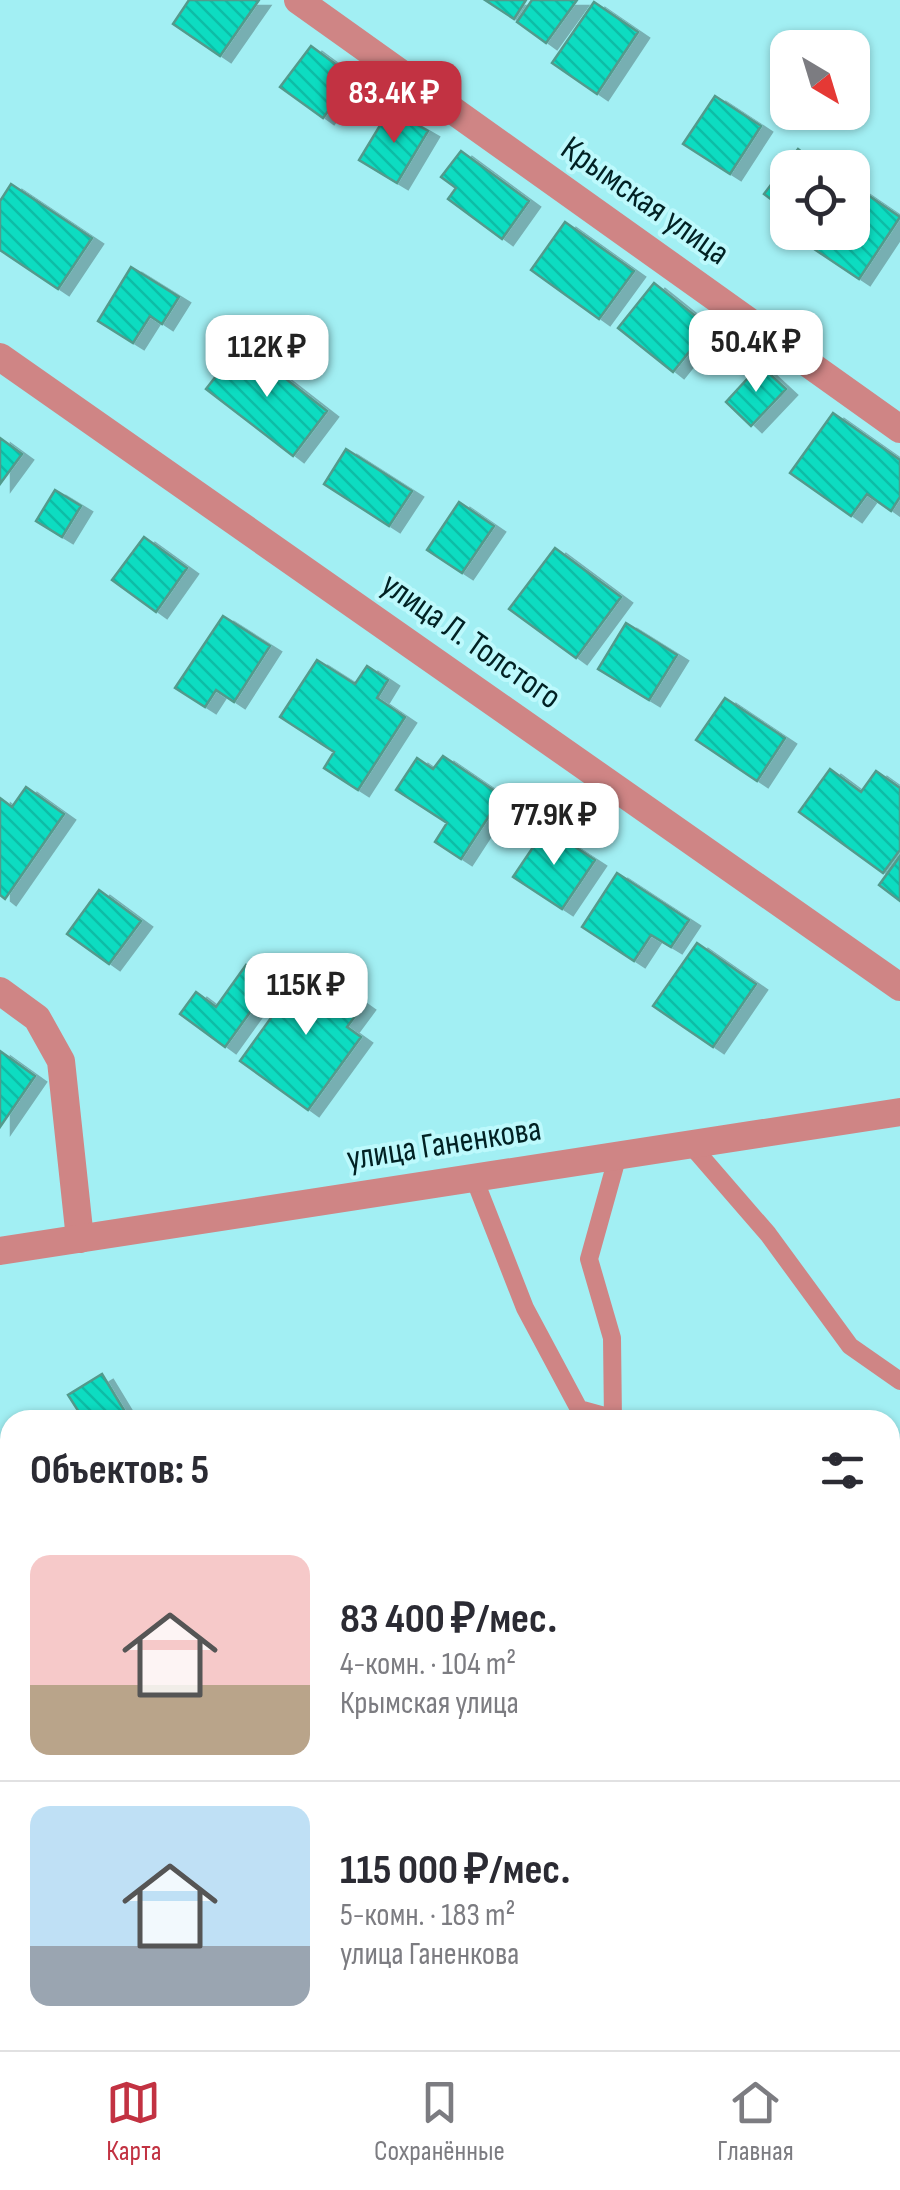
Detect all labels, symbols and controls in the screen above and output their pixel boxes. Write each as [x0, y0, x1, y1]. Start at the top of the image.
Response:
north arrow [770, 30, 870, 130]
map controls [770, 30, 870, 250]
pin: 83.4K ₽ [302, 61, 486, 146]
text: 83.4K ₽ [348, 74, 440, 113]
street label: Крымская улица [553, 127, 737, 275]
button: locate [770, 150, 870, 250]
pin: 50.4K ₽ [664, 310, 848, 395]
pin: 112K ₽ [186, 315, 348, 400]
text: 50.4K ₽ [711, 323, 801, 362]
text: 112K ₽ [228, 328, 306, 367]
street label: улица Л. Толстого [373, 563, 569, 719]
pin: 77.9K ₽ [462, 783, 646, 868]
text: 77.9K ₽ [511, 796, 597, 835]
pin: 115K ₽ [225, 953, 387, 1038]
text: 115K ₽ [267, 966, 345, 1005]
street label: улица Ганенкова [344, 1107, 544, 1181]
icon: filters [815, 1443, 870, 1498]
text: Объектов: 5 [30, 1445, 209, 1496]
text: 83 400 ₽/мес. [340, 1594, 557, 1645]
icon: home [110, 1595, 230, 1715]
text: 4-комн. · 104 m² [340, 1645, 516, 1684]
text: Крымская улица [340, 1684, 519, 1723]
text: 115 000 ₽/мес. [340, 1845, 570, 1896]
icon: home [110, 1846, 230, 1966]
text: 5-комн. · 183 m² [340, 1896, 515, 1935]
text: улица Ганенкова [340, 1935, 519, 1974]
tab: Карта [106, 2075, 161, 2168]
tab: Сохранённые [374, 2075, 505, 2168]
tab: Главная [717, 2075, 794, 2168]

